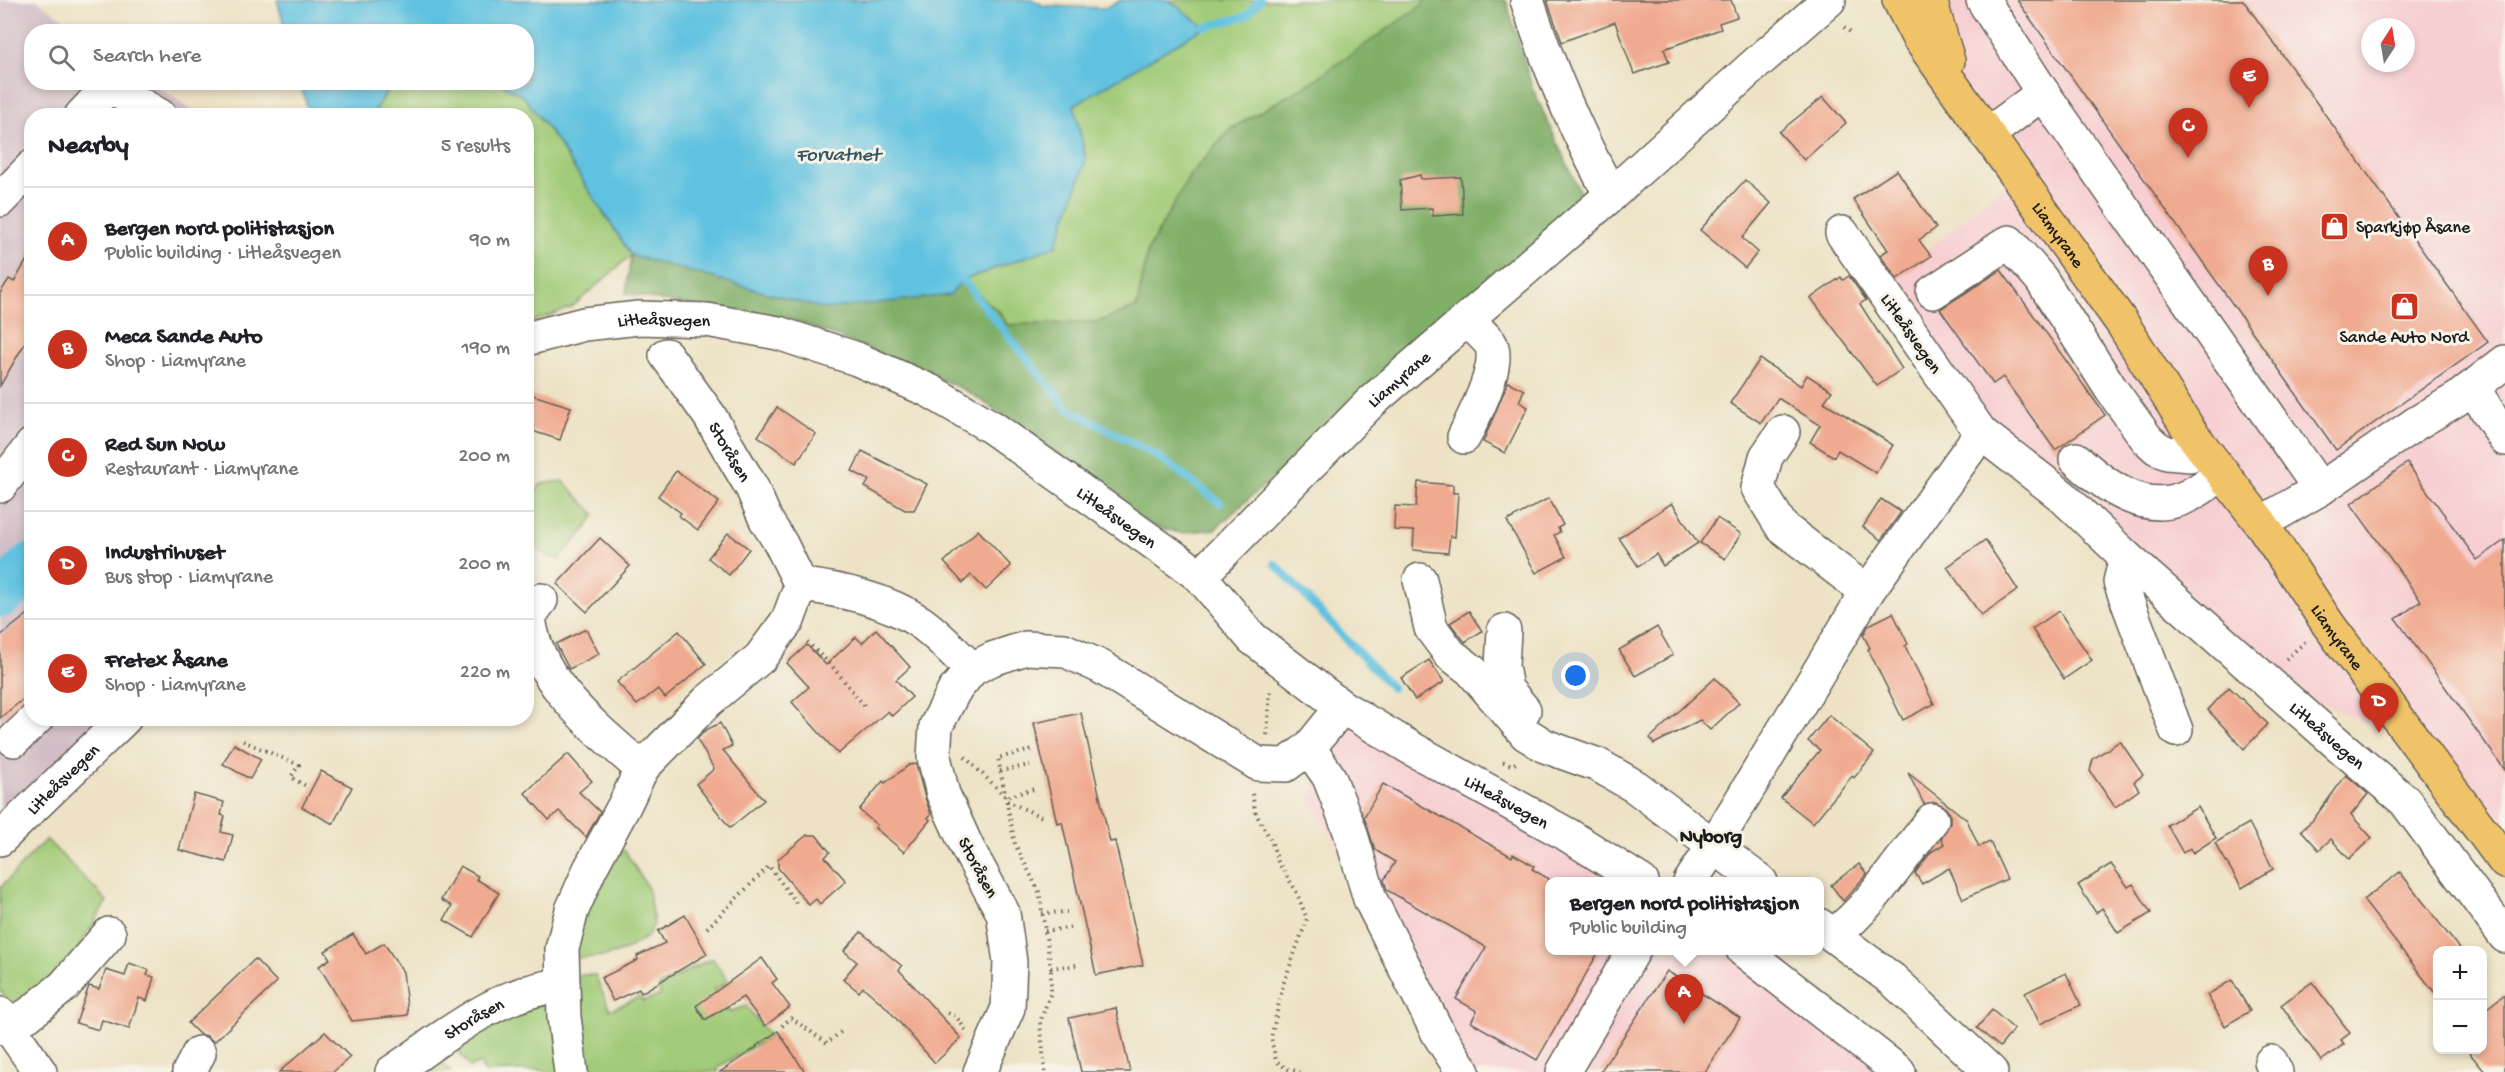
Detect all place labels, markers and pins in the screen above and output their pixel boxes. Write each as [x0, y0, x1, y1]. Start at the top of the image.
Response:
pin: E [2230, 58, 2268, 108]
pin: C [2168, 108, 2208, 158]
shop icon: Sparkjøp Åsane [2319, 210, 2351, 242]
place label: Sparkjøp Åsane [2356, 216, 2471, 239]
pin: B [2248, 246, 2288, 296]
shop icon: Sande Auto Nord [2388, 291, 2420, 323]
place label: Sande Auto Nord [2339, 328, 2470, 349]
pin: D [2360, 684, 2398, 733]
pin: A [1664, 974, 1704, 1024]

